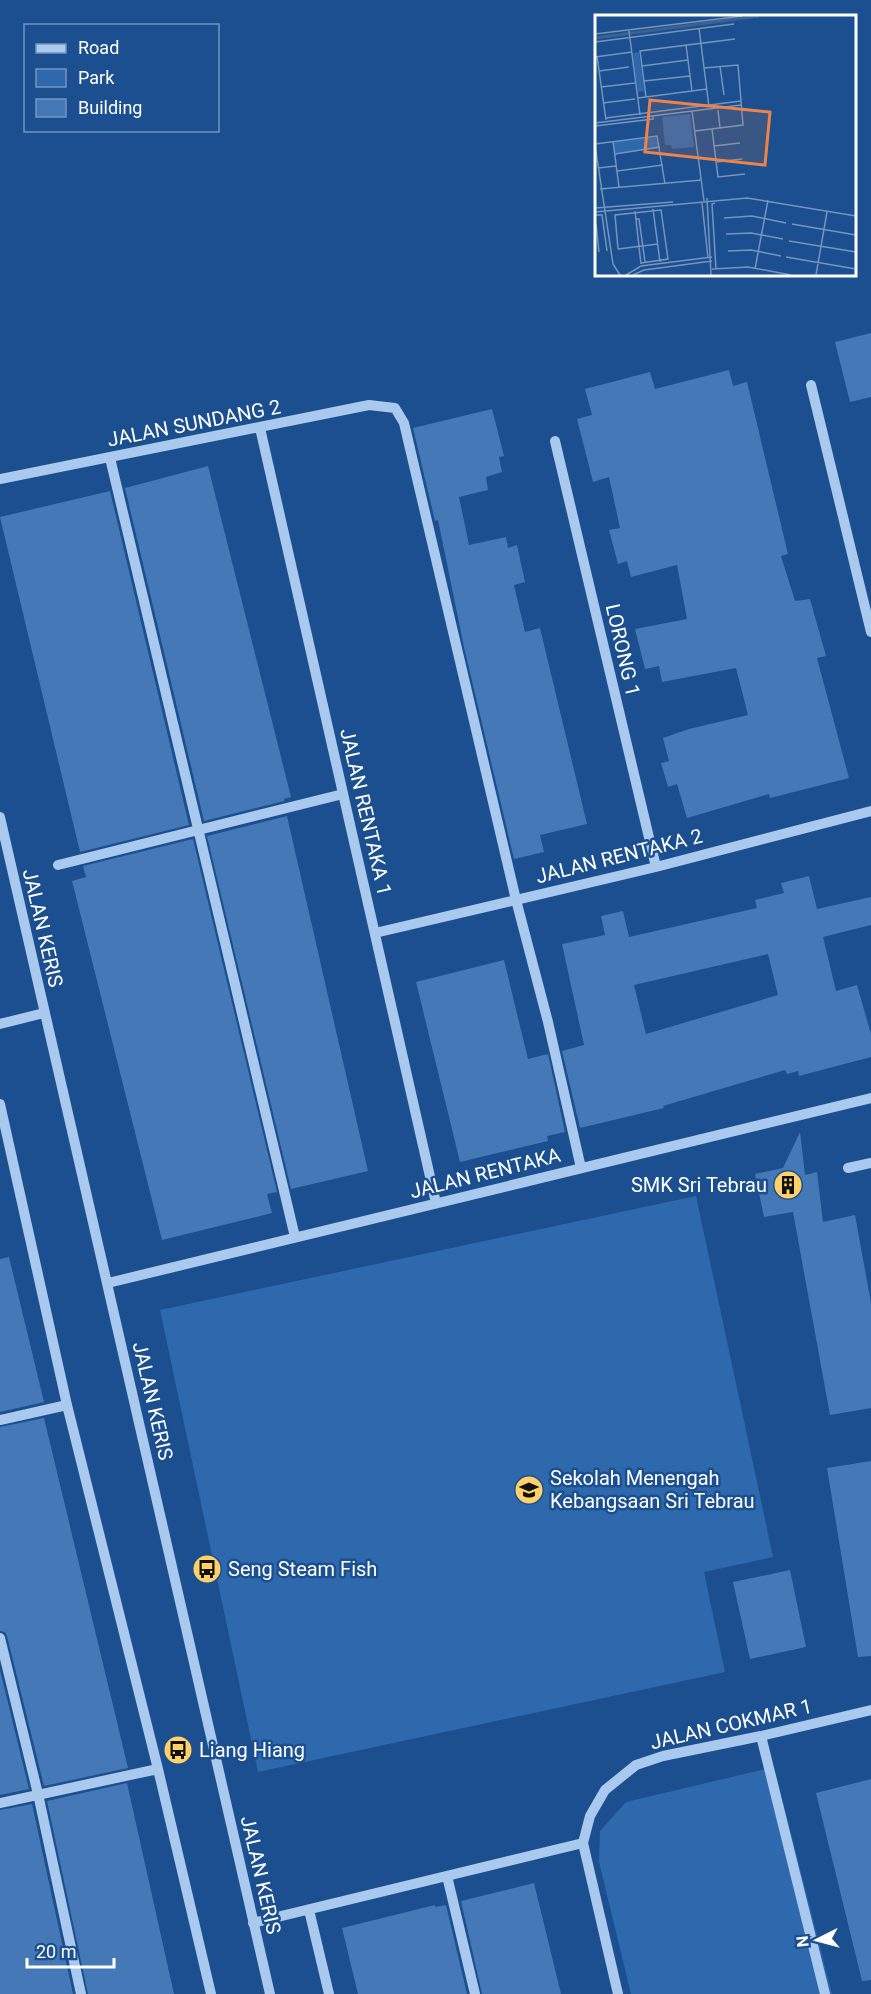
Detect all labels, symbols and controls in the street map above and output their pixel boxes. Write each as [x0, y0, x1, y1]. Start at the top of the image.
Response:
inset map [595, 15, 856, 276]
legend [24, 24, 219, 132]
text: Road [78, 37, 119, 58]
text: Park [78, 67, 115, 88]
text: Building [78, 97, 142, 118]
street label: JALAN SUNDANG 2 [105, 394, 283, 452]
street label: LORONG 1 [601, 601, 645, 699]
street label: JALAN RENTAKA 1 [335, 726, 397, 898]
street label: JALAN RENTAKA 2 [533, 824, 705, 888]
street label: JALAN KERIS [18, 867, 68, 990]
street label: JALAN RENTAKA [407, 1143, 563, 1203]
building icon: SMK Sri Tebrau [772, 1169, 804, 1201]
place label: SMK Sri Tebrau [631, 1173, 767, 1197]
street label: JALAN KERIS [128, 1340, 178, 1463]
place label: Sekolah Menengah Kebangsaan Sri Tebrau [550, 1466, 755, 1513]
school or university icon: Sekolah Menengah Kebangsaan Sri Tebrau [513, 1474, 545, 1506]
bus stop icon: Seng Steam Fish [191, 1553, 223, 1585]
place label: Seng Steam Fish [228, 1557, 377, 1581]
street label: JALAN COKMAR 1 [648, 1694, 814, 1754]
bus stop icon: Liang Hiang [162, 1734, 194, 1766]
place label: Liang Hiang [199, 1738, 305, 1762]
street label: JALAN KERIS [236, 1814, 286, 1937]
north arrow [787, 1910, 847, 1970]
scale bar [27, 1931, 114, 1969]
text: N [793, 1935, 813, 1948]
text: 20 m [36, 1941, 76, 1962]

